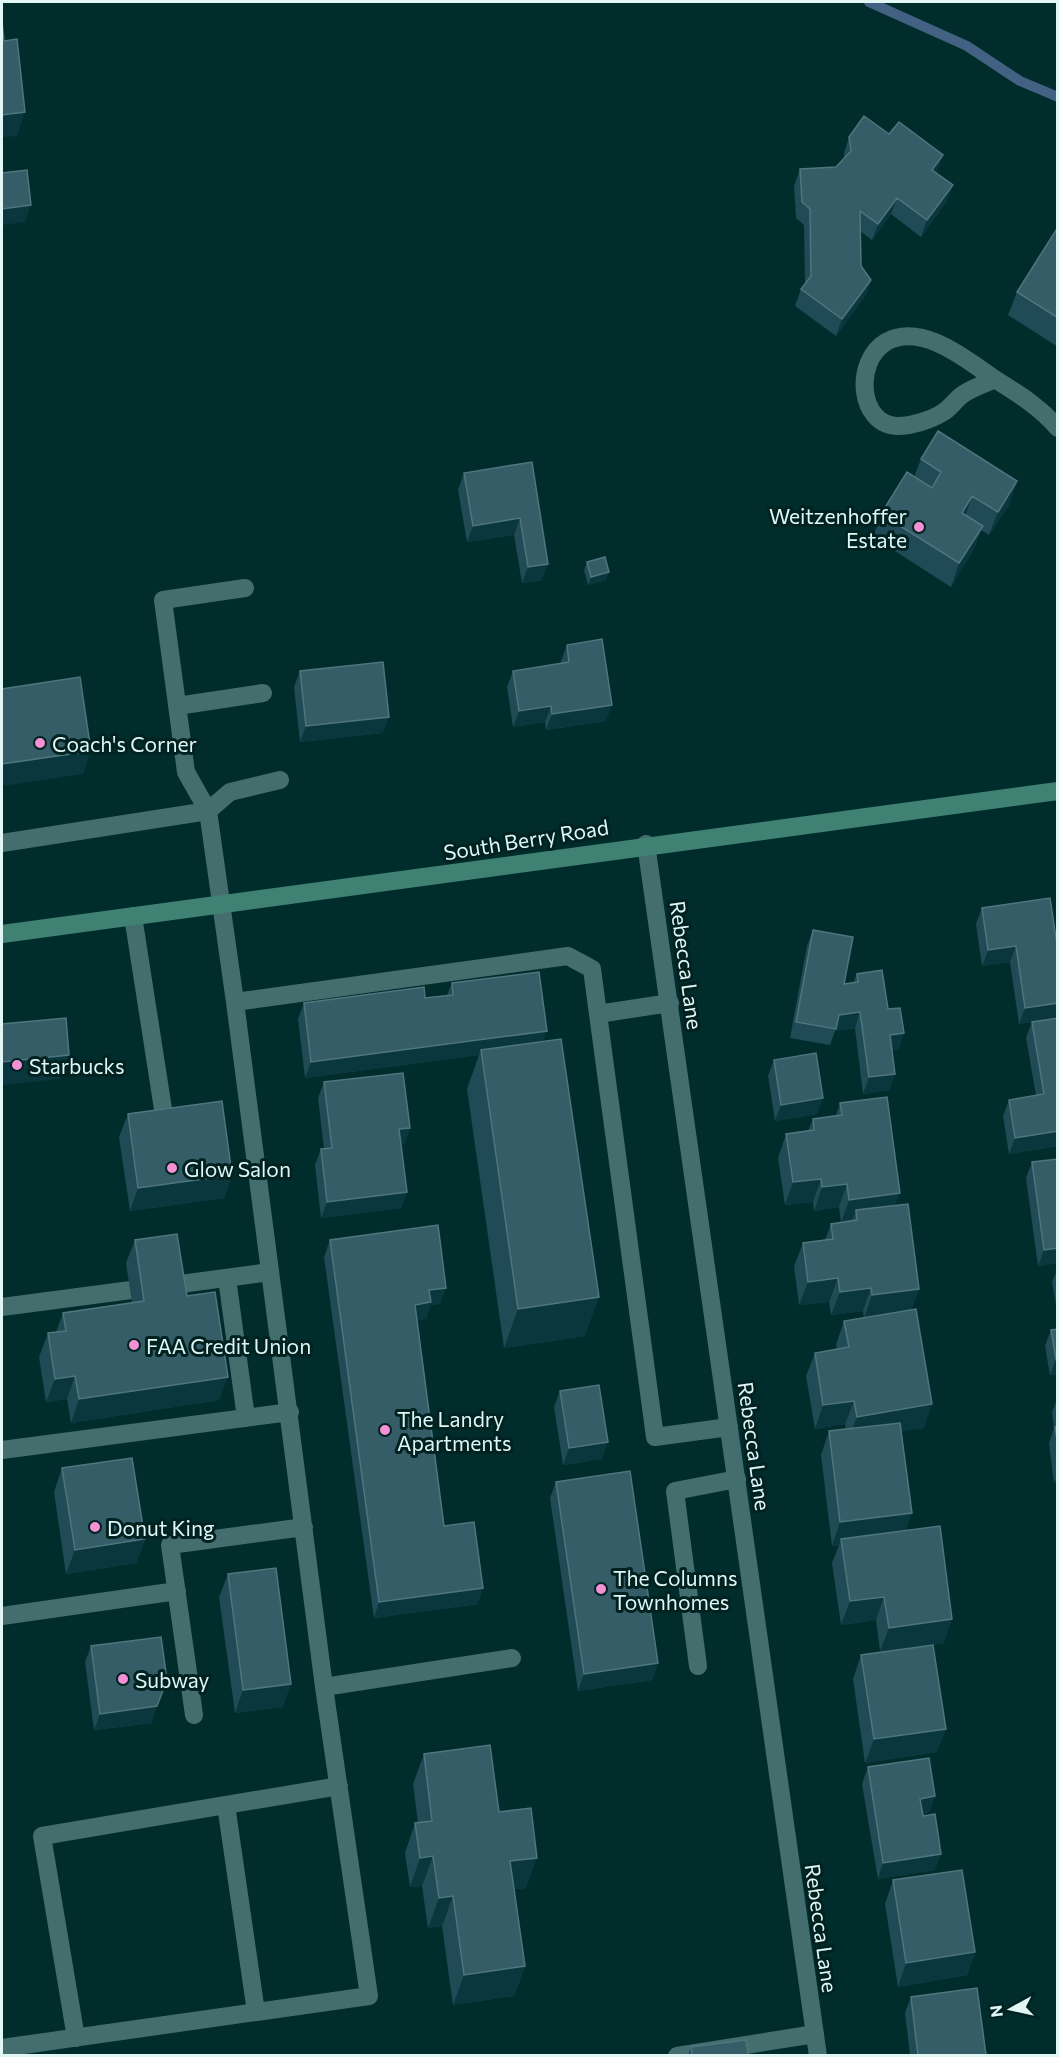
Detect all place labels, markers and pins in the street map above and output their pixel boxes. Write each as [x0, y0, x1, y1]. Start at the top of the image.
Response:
place label: Weitzenhoffer Estate [769, 503, 907, 552]
marker: Weitzenhoffer Estate [912, 520, 926, 534]
place label: Coach's Corner [52, 731, 197, 756]
marker: Coach's Corner [33, 736, 47, 750]
place label: Starbucks [29, 1053, 125, 1078]
marker: Starbucks [10, 1058, 24, 1072]
place label: Glow Salon [184, 1156, 291, 1181]
marker: Glow Salon [165, 1161, 179, 1175]
place label: FAA Credit Union [146, 1333, 311, 1358]
marker: FAA Credit Union [127, 1338, 141, 1352]
place label: The Landry Apartments [397, 1406, 512, 1455]
marker: The Landry Apartments [378, 1423, 392, 1437]
place label: Donut King [107, 1515, 214, 1540]
marker: Donut King [88, 1520, 102, 1534]
place label: The Columns Townhomes [613, 1565, 738, 1614]
marker: The Columns Townhomes [594, 1582, 608, 1596]
place label: Subway [135, 1667, 210, 1692]
marker: Subway [116, 1672, 130, 1686]

